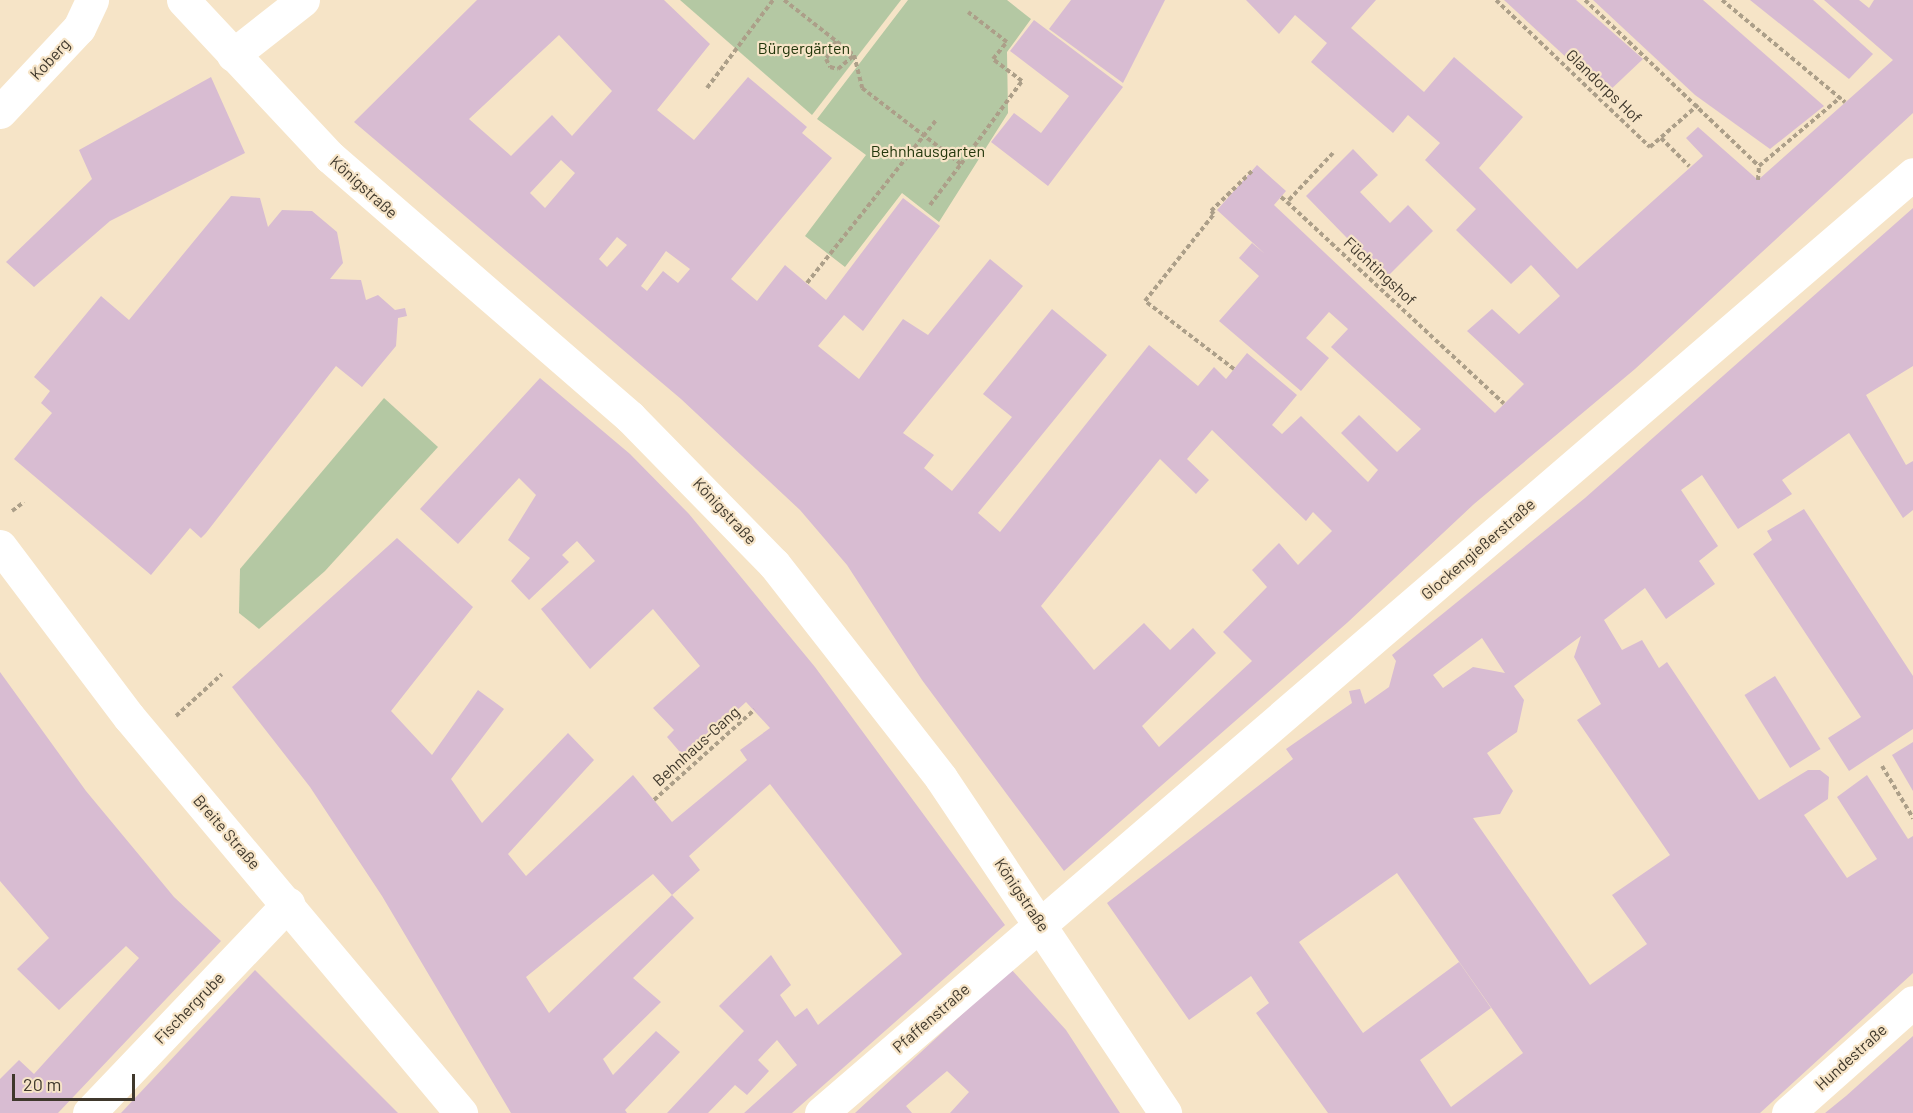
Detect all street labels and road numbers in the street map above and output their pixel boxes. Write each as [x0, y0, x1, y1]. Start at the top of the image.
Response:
street label: Koberg [26, 34, 74, 84]
street label: Glandorps Hof [1562, 45, 1646, 127]
street label: Königstraße [326, 152, 402, 222]
street label: Füchtingshof [1340, 233, 1420, 309]
street label: Königstraße [689, 474, 761, 548]
street label: Glockengießerstraße [1417, 494, 1539, 604]
street label: Behnhaus-Gang [649, 702, 743, 790]
street label: Breite Straße [189, 791, 265, 873]
street label: Königstraße [991, 855, 1053, 935]
street label: Fischergrube [150, 968, 228, 1048]
street label: Pfaffenstraße [889, 979, 973, 1057]
street label: Hundestraße [1811, 1020, 1891, 1094]

